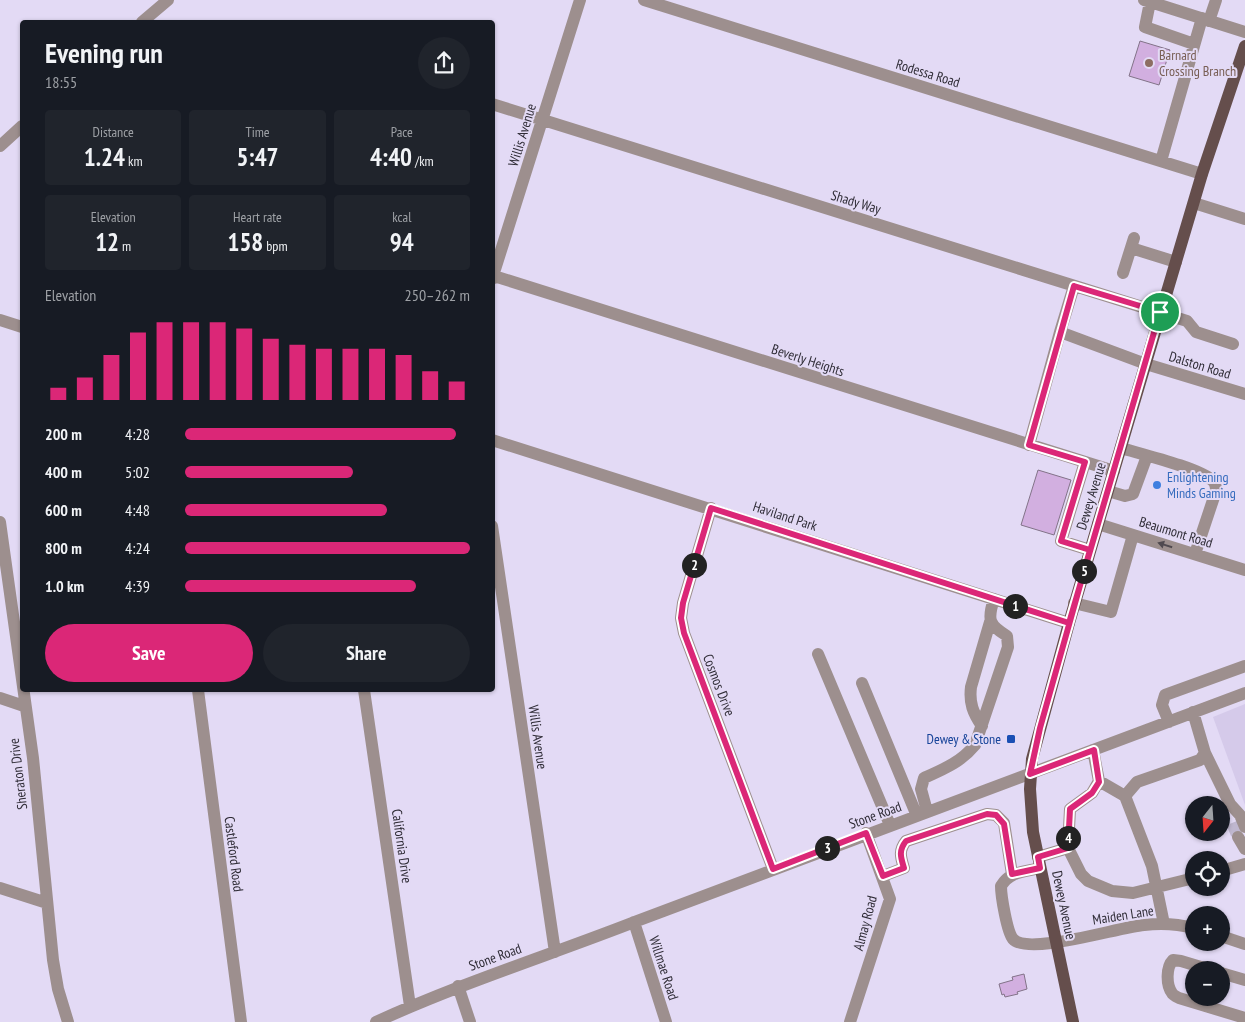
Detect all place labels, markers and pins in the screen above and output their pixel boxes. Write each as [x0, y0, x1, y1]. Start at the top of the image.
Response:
place label: Barnard Crossing Branch [1159, 46, 1236, 80]
marker: Barnard Crossing Branch [1143, 57, 1155, 69]
pin [1139, 291, 1181, 333]
place label: Enlightening Minds Gaming [1167, 468, 1236, 502]
marker: Enlightening Minds Gaming [1151, 479, 1163, 491]
pin: 2 [682, 552, 706, 578]
pin: 5 [1072, 558, 1096, 584]
pin: 1 [1002, 594, 1028, 618]
place label: Dewey & Stone [927, 730, 1001, 748]
marker: Dewey & Stone [1005, 733, 1017, 745]
pin: 4 [1056, 826, 1080, 850]
pin: 3 [814, 836, 840, 860]

